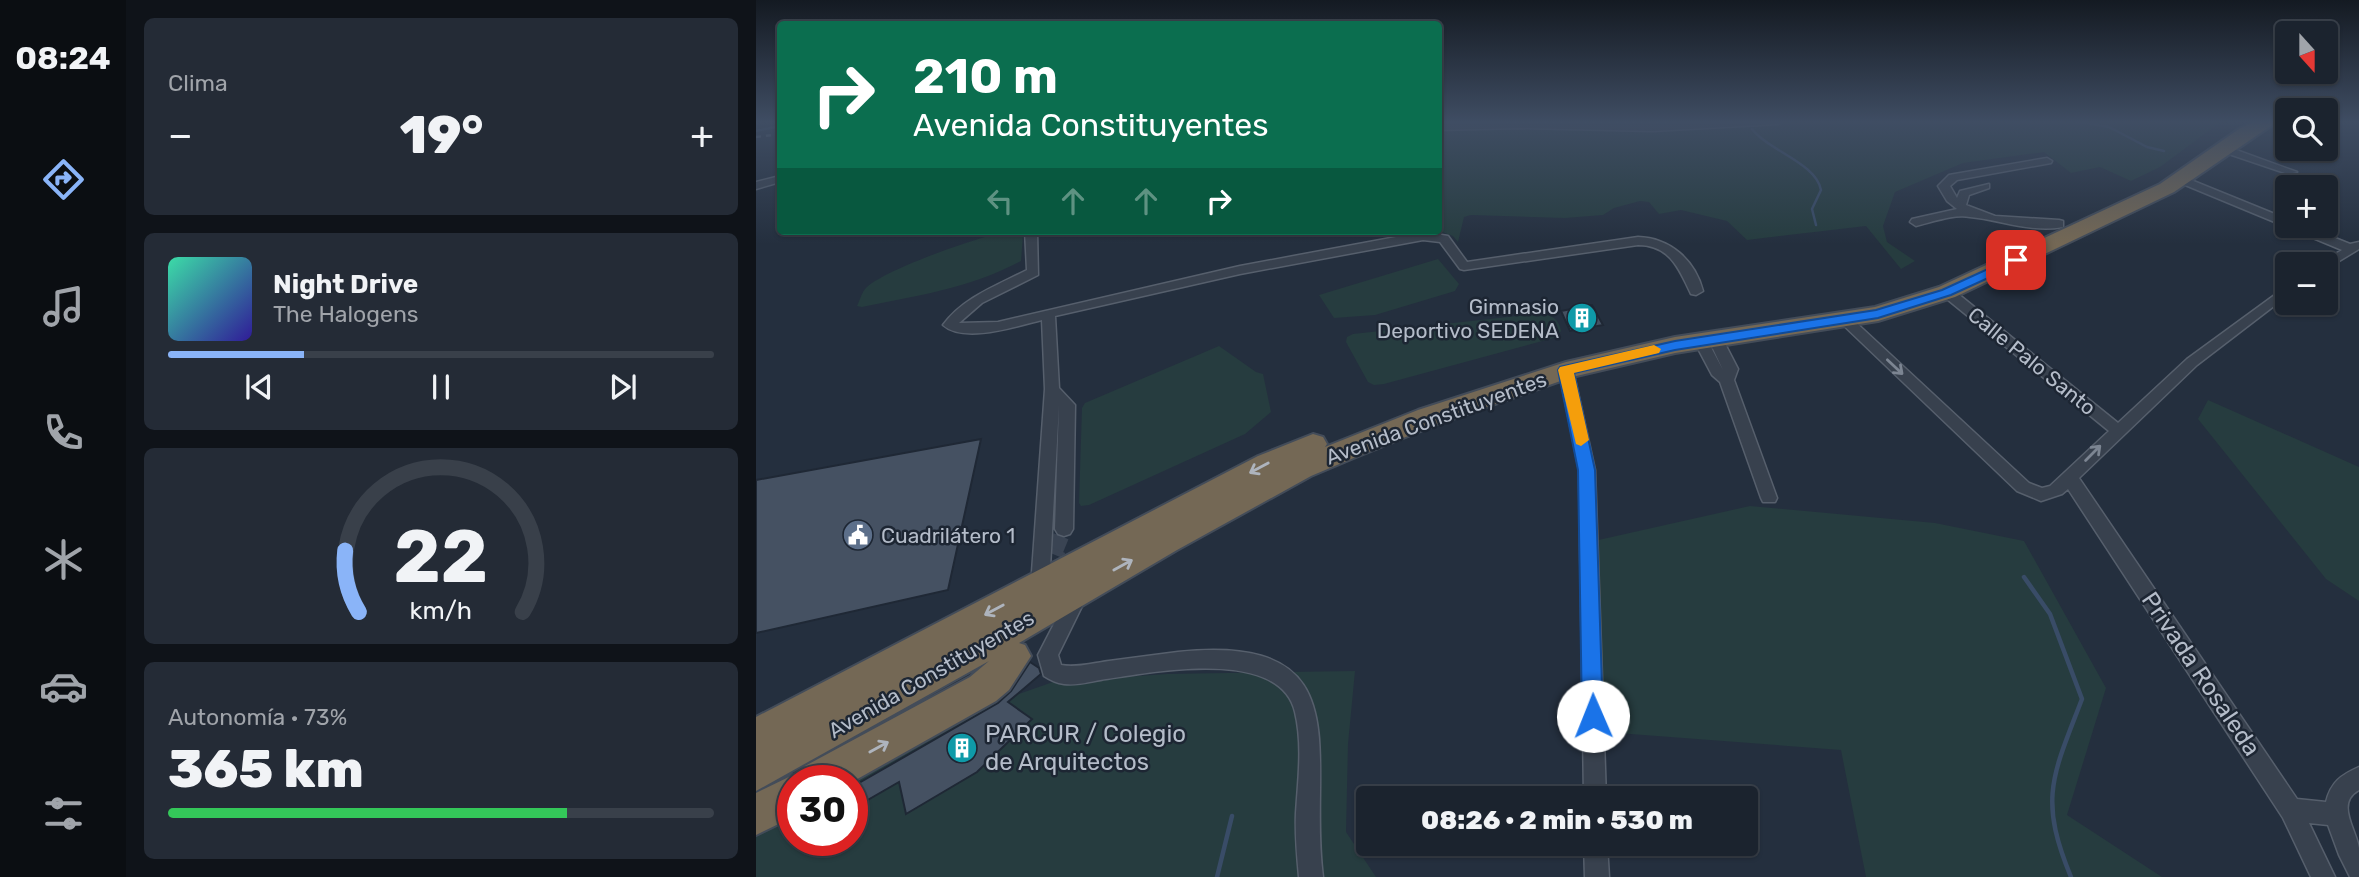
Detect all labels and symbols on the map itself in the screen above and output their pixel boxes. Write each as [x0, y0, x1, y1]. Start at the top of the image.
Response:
north arrow [2275, 21, 2338, 84]
pin [1986, 230, 2046, 290]
place label: Gimnasio Deportivo SEDENA [1377, 294, 1559, 343]
building icon: Gimnasio Deportivo SEDENA [1565, 301, 1599, 335]
street label: Calle Palo Santo [1963, 302, 2101, 420]
one-way arrow [1886, 358, 1903, 375]
street label: Avenida Constituyentes [1322, 366, 1550, 470]
one-way arrow [2085, 445, 2102, 462]
one-way arrow [1250, 461, 1270, 475]
public building icon: Cuadrilátero 1 [841, 518, 875, 552]
place label: Cuadrilátero 1 [881, 523, 1015, 548]
one-way arrow [1112, 557, 1133, 571]
street label: Privada Rosaleda [2136, 587, 2266, 761]
one-way arrow [984, 604, 1005, 618]
street label: Avenida Constituyentes [824, 605, 1038, 743]
position arrow [1556, 679, 1630, 753]
place label: PARCUR / Colegio de Arquitectos [985, 720, 1186, 776]
building icon: PARCUR / Colegio de Arquitectos [945, 731, 979, 765]
one-way arrow [868, 740, 889, 753]
speed limit sign: 30 [777, 765, 868, 856]

